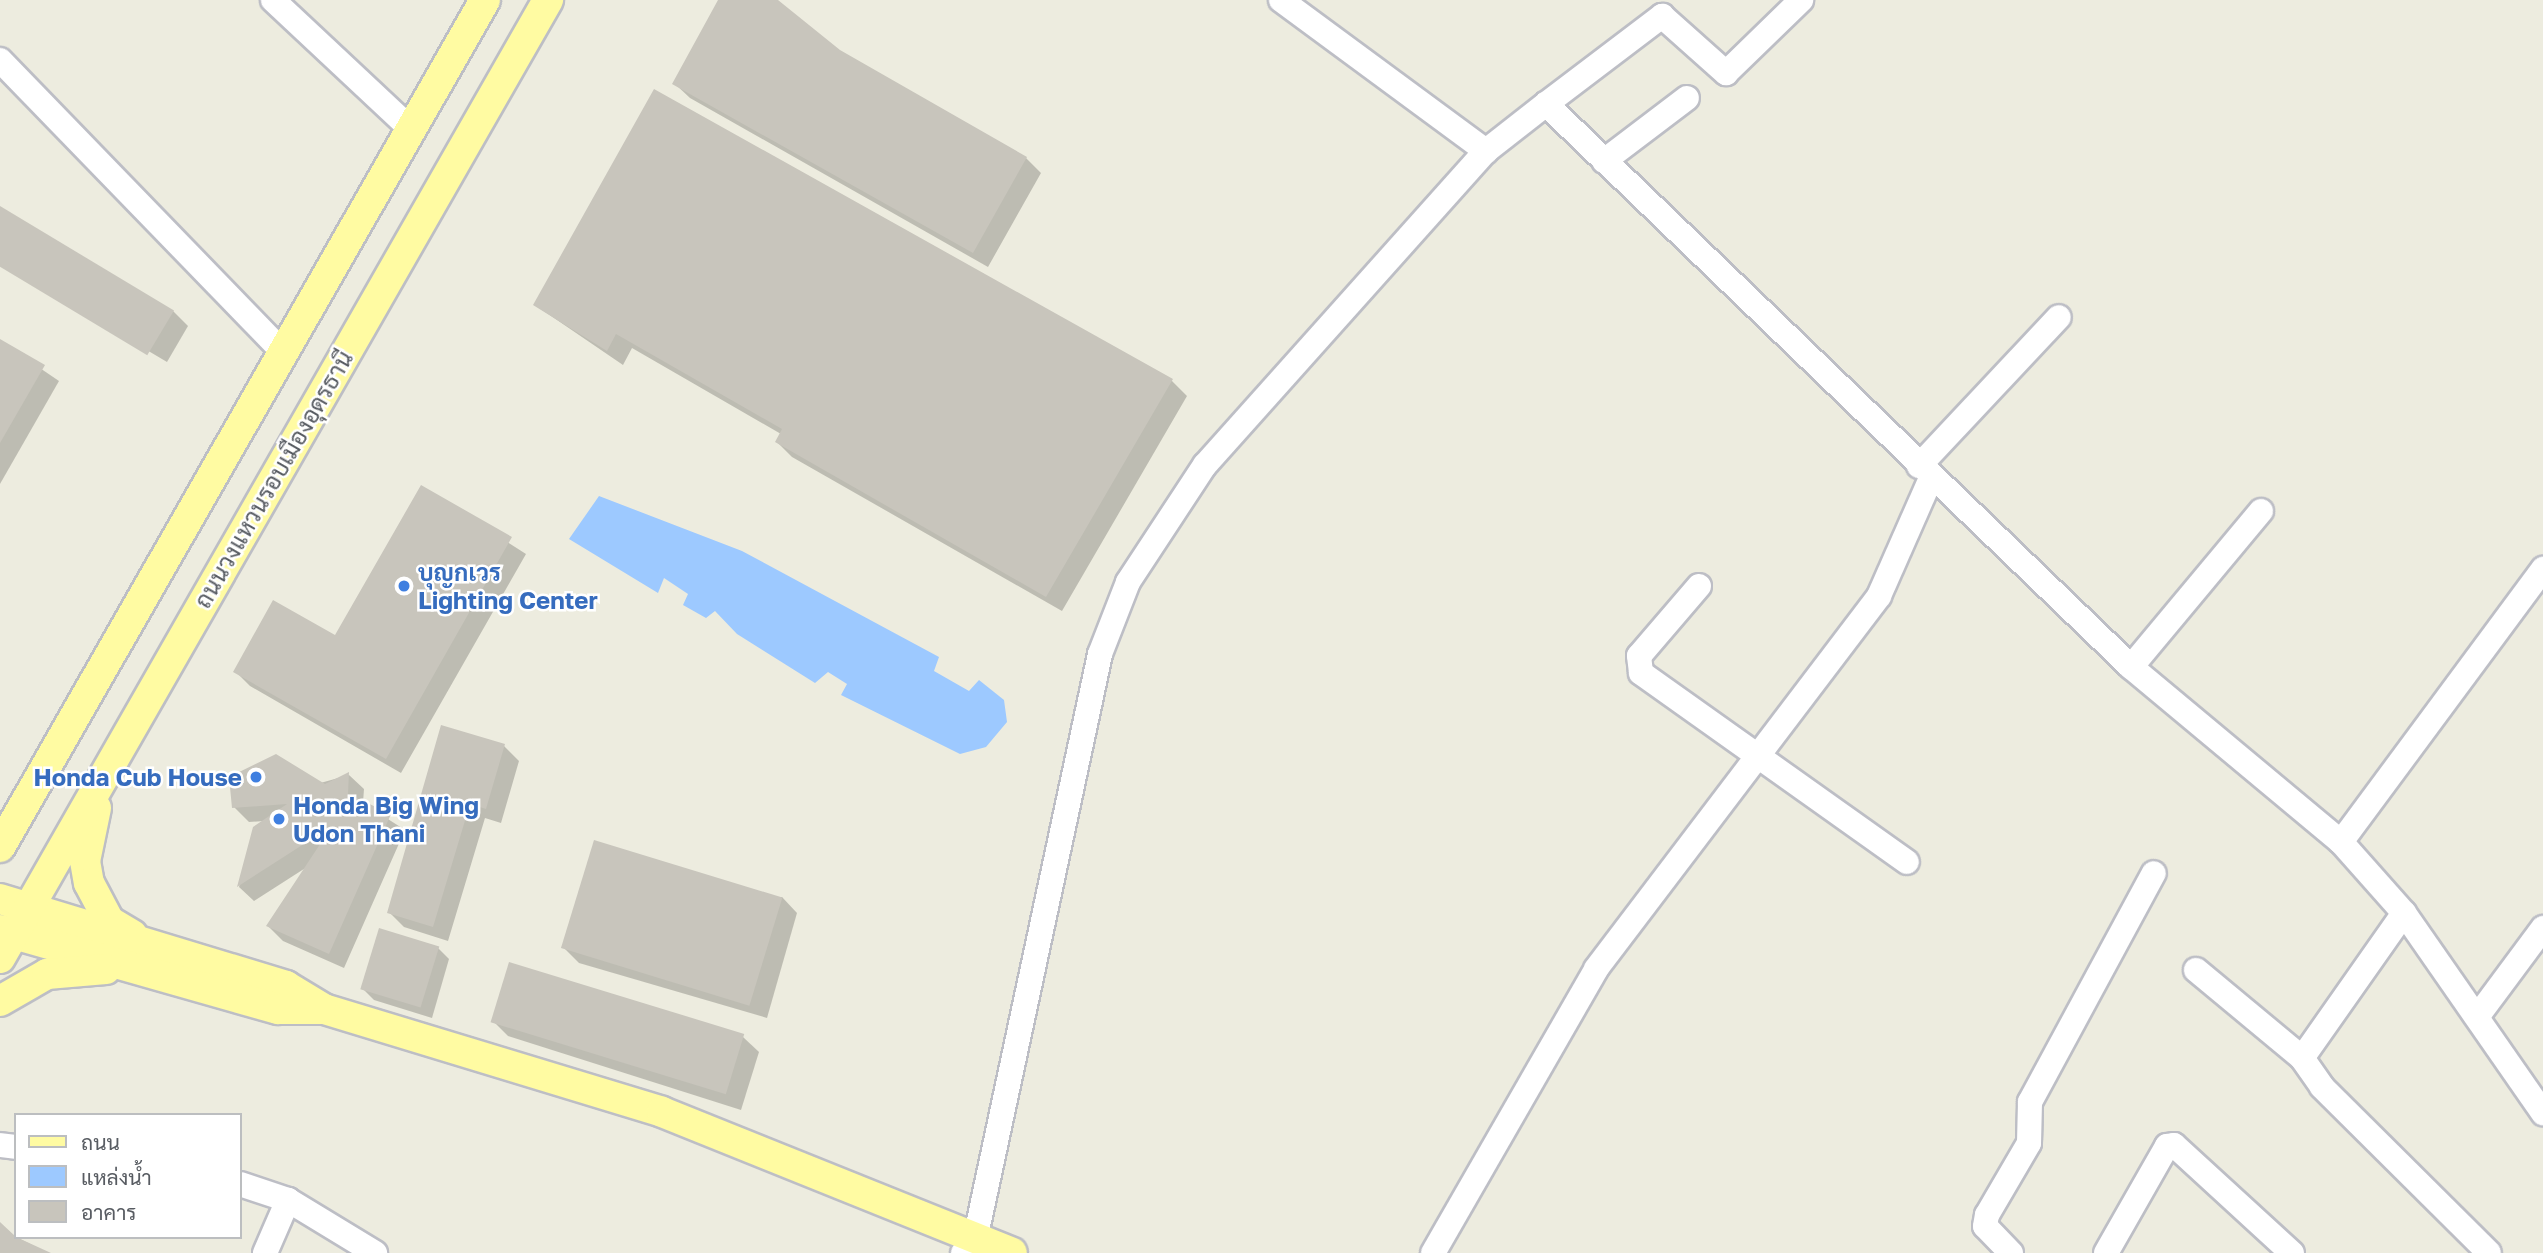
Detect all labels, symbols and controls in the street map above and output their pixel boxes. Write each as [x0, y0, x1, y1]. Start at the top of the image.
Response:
street label: ถนนวงแหวนรอบเมืองอุดรธานี [187, 345, 359, 613]
place label: บุญกเวร Lighting Center [418, 558, 598, 614]
marker: บุญกเวร Lighting Center [396, 578, 412, 594]
place label: Honda Cub House [34, 763, 242, 791]
marker: Honda Cub House [248, 769, 264, 785]
place label: Honda Big Wing Udon Thani [293, 791, 479, 847]
marker: Honda Big Wing Udon Thani [271, 811, 287, 827]
legend [14, 1113, 242, 1239]
text: ถนน [81, 1129, 120, 1155]
text: แหล่งน้ำ [81, 1164, 152, 1190]
text: อาคาร [81, 1199, 137, 1225]

